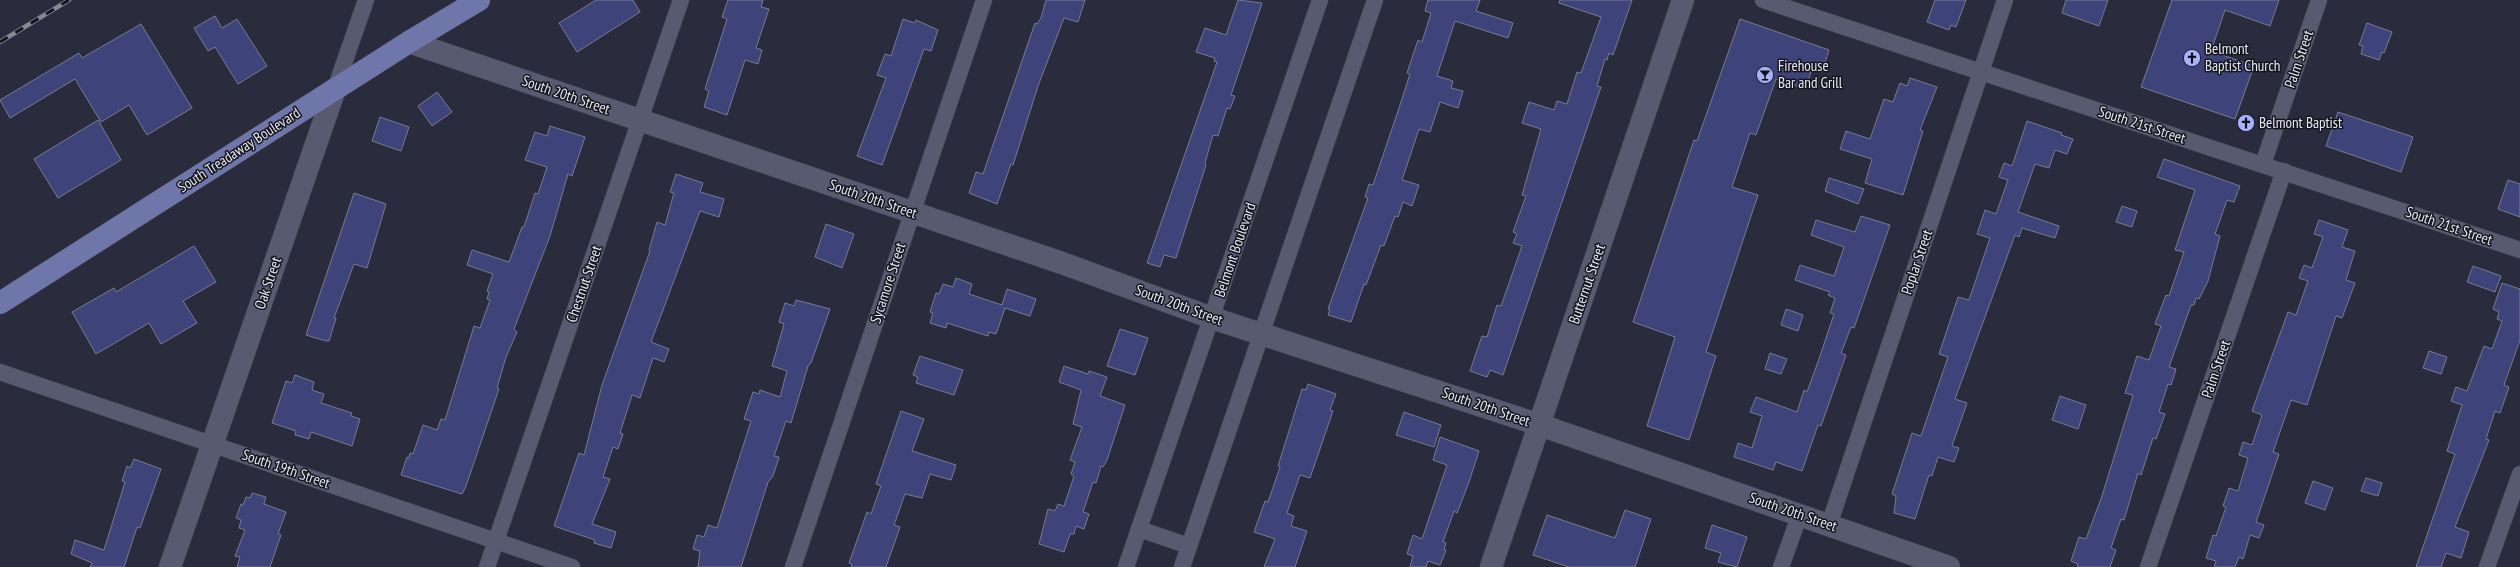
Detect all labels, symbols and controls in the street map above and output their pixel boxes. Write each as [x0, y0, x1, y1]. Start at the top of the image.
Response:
street label: Palm Street [2280, 27, 2317, 90]
place label: Belmont Baptist Church [2205, 39, 2280, 75]
church icon: Belmont Baptist Church [2182, 48, 2202, 68]
place label: Firehouse Bar and Grill [1778, 56, 1843, 92]
bar icon: Firehouse Bar and Grill [1755, 65, 1775, 85]
street label: South 20th Street [520, 71, 613, 118]
street label: South 21st Street [2096, 102, 2188, 148]
street label: South Treadaway Boulevard [174, 103, 304, 196]
church icon: Belmont Baptist [2236, 113, 2256, 133]
place label: Belmont Baptist [2259, 113, 2342, 132]
street label: South 20th Street [827, 175, 920, 222]
street label: Belmont Boulevard [1209, 200, 1260, 300]
street label: South 21st Street [2403, 202, 2495, 249]
street label: Poplar Street [1897, 227, 1936, 297]
street label: Sycamore Street [865, 240, 910, 326]
street label: Butternut Street [1564, 241, 1609, 326]
street label: Chestnut Street [561, 243, 606, 325]
street label: Oak Street [250, 254, 285, 311]
street label: South 20th Street [1133, 280, 1226, 329]
street label: Palm Street [2197, 337, 2234, 400]
street label: South 20th Street [1440, 383, 1533, 430]
street label: South 19th Street [240, 445, 333, 492]
street label: South 20th Street [1747, 488, 1840, 535]

